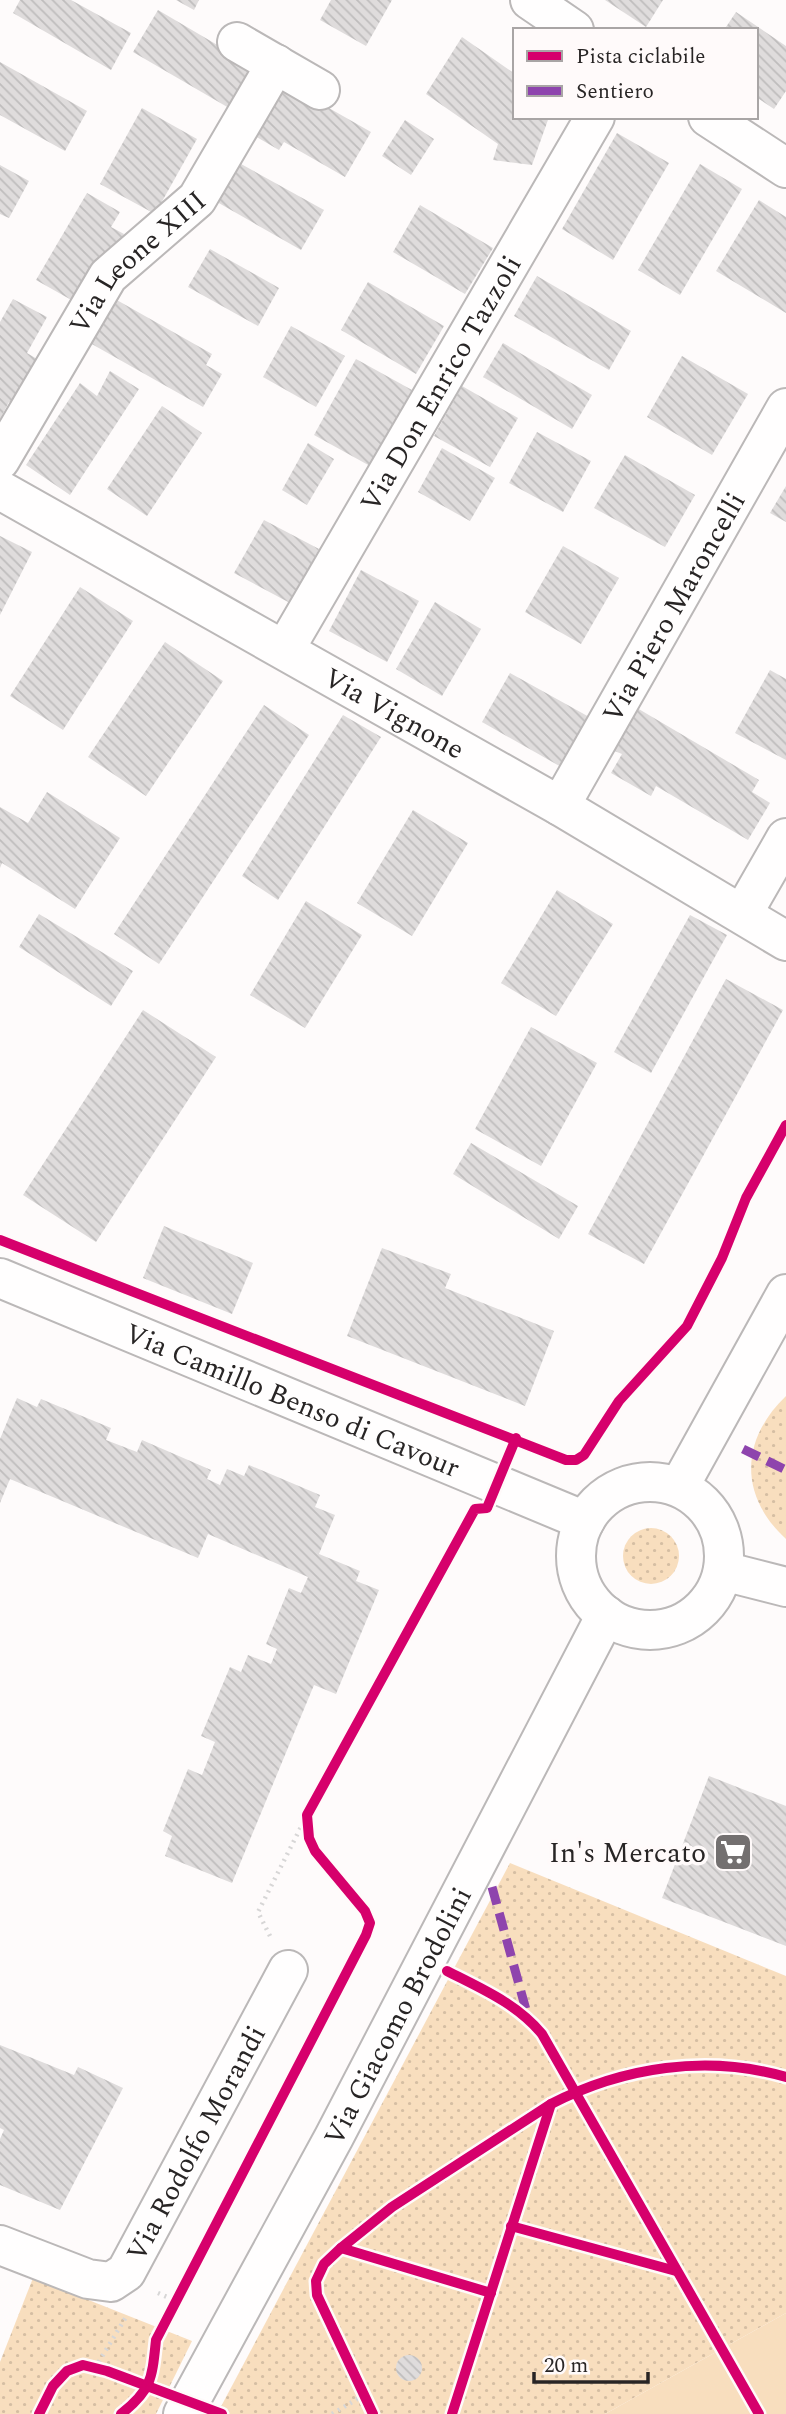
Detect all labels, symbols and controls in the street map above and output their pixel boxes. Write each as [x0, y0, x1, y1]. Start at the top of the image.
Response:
legend [513, 28, 758, 119]
text: Pista ciclabile [576, 41, 706, 73]
text: Sentiero [576, 76, 654, 108]
street label: Via Leone XIII [58, 180, 216, 343]
street label: Via Don Enrico Tazzoli [350, 247, 533, 520]
street label: Via Piero Maroncelli [592, 484, 757, 731]
street label: Via Vignone [315, 657, 472, 771]
street label: Via Camillo Benso di Cavour [118, 1312, 466, 1490]
supermarket icon: In's Mercato [712, 1831, 754, 1873]
place label: In's Mercato [549, 1832, 706, 1875]
street label: Via Giacomo Brodolini [313, 1880, 484, 2154]
street label: Via Rodolfo Morandi [116, 2018, 278, 2270]
scale bar [534, 2340, 648, 2384]
text: 20 m [544, 2350, 588, 2382]

